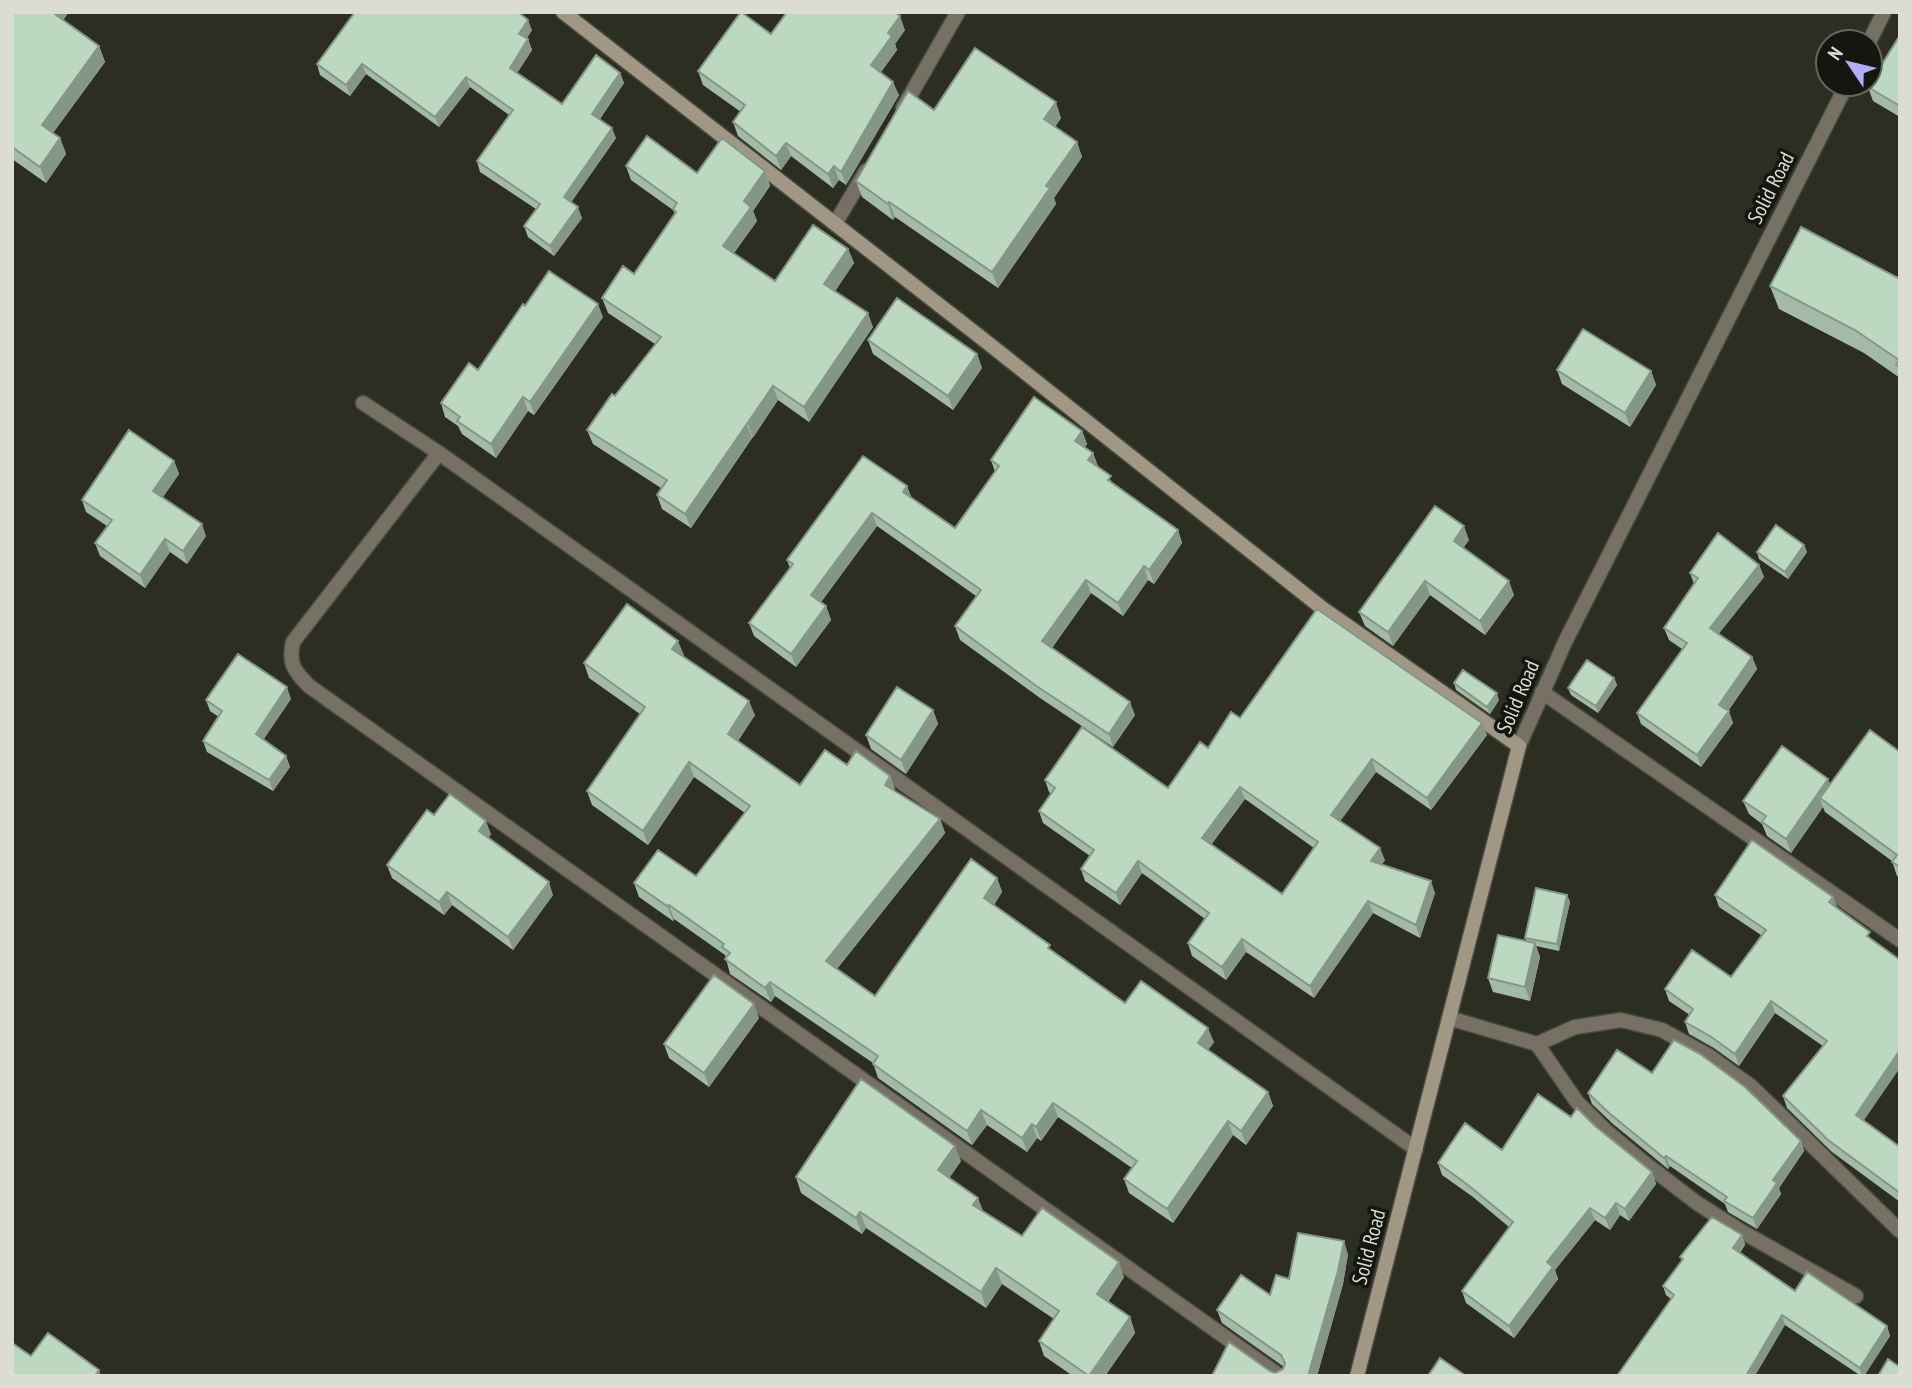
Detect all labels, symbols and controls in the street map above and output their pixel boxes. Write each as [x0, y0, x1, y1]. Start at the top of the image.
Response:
north arrow [1814, 28, 1884, 98]
text: N [1822, 42, 1848, 64]
street label: Solid Road [1741, 147, 1800, 228]
street label: Solid Road [1490, 656, 1545, 737]
street label: Solid Road [1346, 1206, 1392, 1287]

